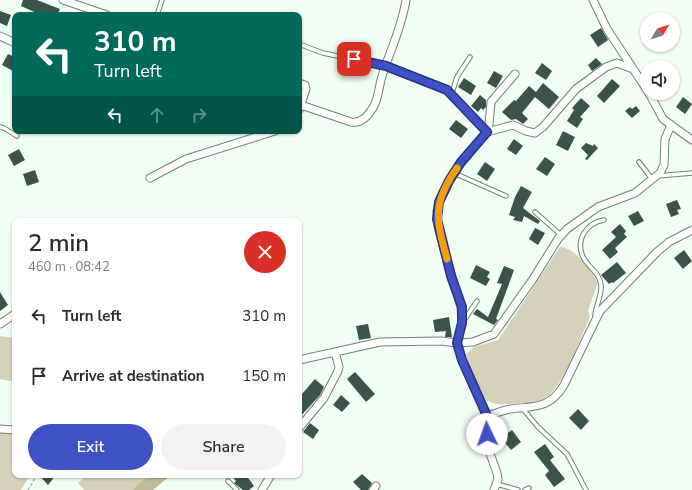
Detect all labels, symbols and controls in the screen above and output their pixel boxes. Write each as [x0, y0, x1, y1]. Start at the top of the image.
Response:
north arrow [640, 12, 680, 52]
map controls [640, 12, 680, 100]
text: 310 m [94, 23, 177, 61]
icon: left [28, 28, 80, 80]
pin [337, 42, 371, 76]
icon: arrive [343, 48, 365, 70]
text: Turn left [94, 59, 162, 83]
button: sound [640, 60, 680, 100]
icon: left [104, 104, 126, 126]
icon: ahead [146, 104, 168, 126]
icon: right [188, 104, 210, 126]
text: 2 min [28, 227, 89, 259]
button: close [244, 231, 286, 273]
text: 460 m · 08:42 [28, 258, 110, 276]
icon: left [28, 305, 50, 327]
text: Turn left [62, 306, 121, 326]
text: 310 m [242, 306, 286, 326]
icon: arrive [28, 365, 50, 387]
text: Arrive at destination [62, 366, 205, 386]
text: 150 m [242, 366, 286, 386]
position arrow [466, 413, 508, 455]
button: Exit [28, 424, 153, 470]
button: Share [161, 424, 286, 470]

